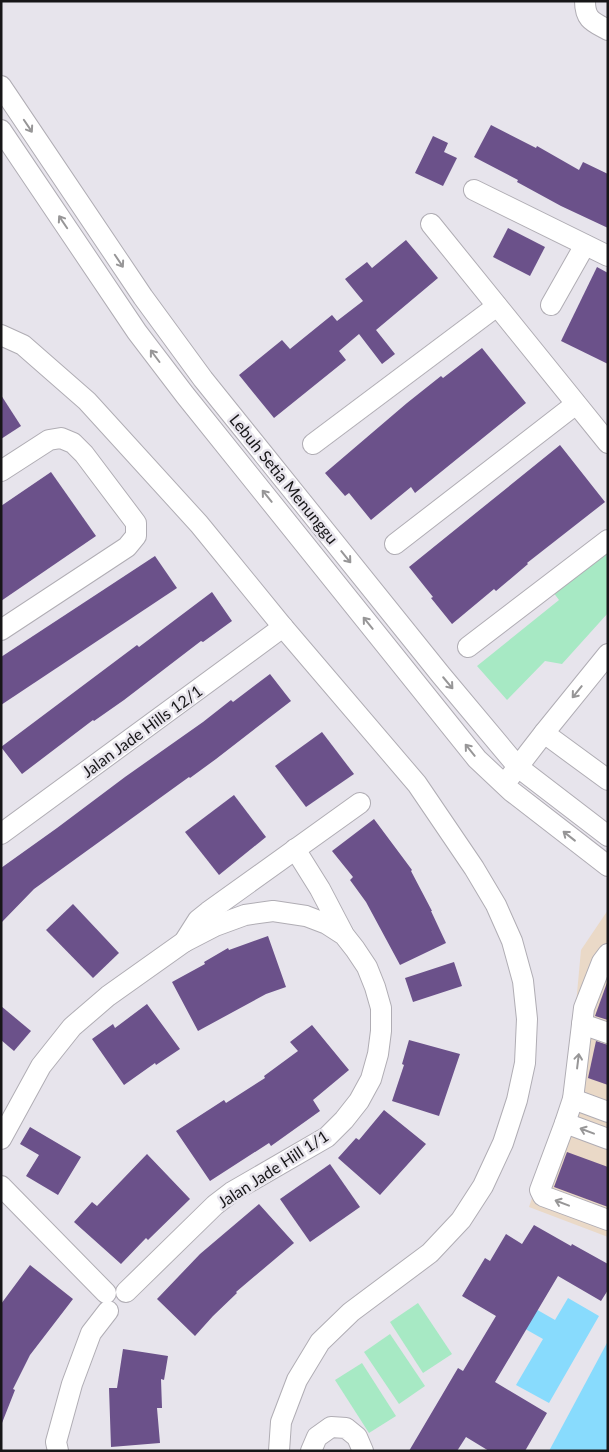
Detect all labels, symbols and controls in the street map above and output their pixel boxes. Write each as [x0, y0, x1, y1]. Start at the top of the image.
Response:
one-way arrow [24, 119, 34, 133]
one-way arrow [58, 216, 68, 230]
one-way arrow [114, 254, 124, 268]
one-way arrow [150, 350, 161, 363]
street label: Lebuh Setia Menunggu [226, 410, 343, 547]
one-way arrow [261, 490, 272, 503]
one-way arrow [340, 550, 351, 563]
one-way arrow [363, 617, 374, 630]
one-way arrow [442, 677, 453, 690]
street label: Jalan Jade Hills 12/1 [78, 681, 206, 781]
one-way arrow [572, 685, 583, 698]
one-way arrow [465, 743, 476, 756]
one-way arrow [562, 831, 576, 841]
one-way arrow [573, 1053, 583, 1069]
street label: Jalan Jade Hill 1/1 [214, 1126, 332, 1211]
one-way arrow [579, 1126, 595, 1135]
one-way arrow [555, 1198, 570, 1207]

